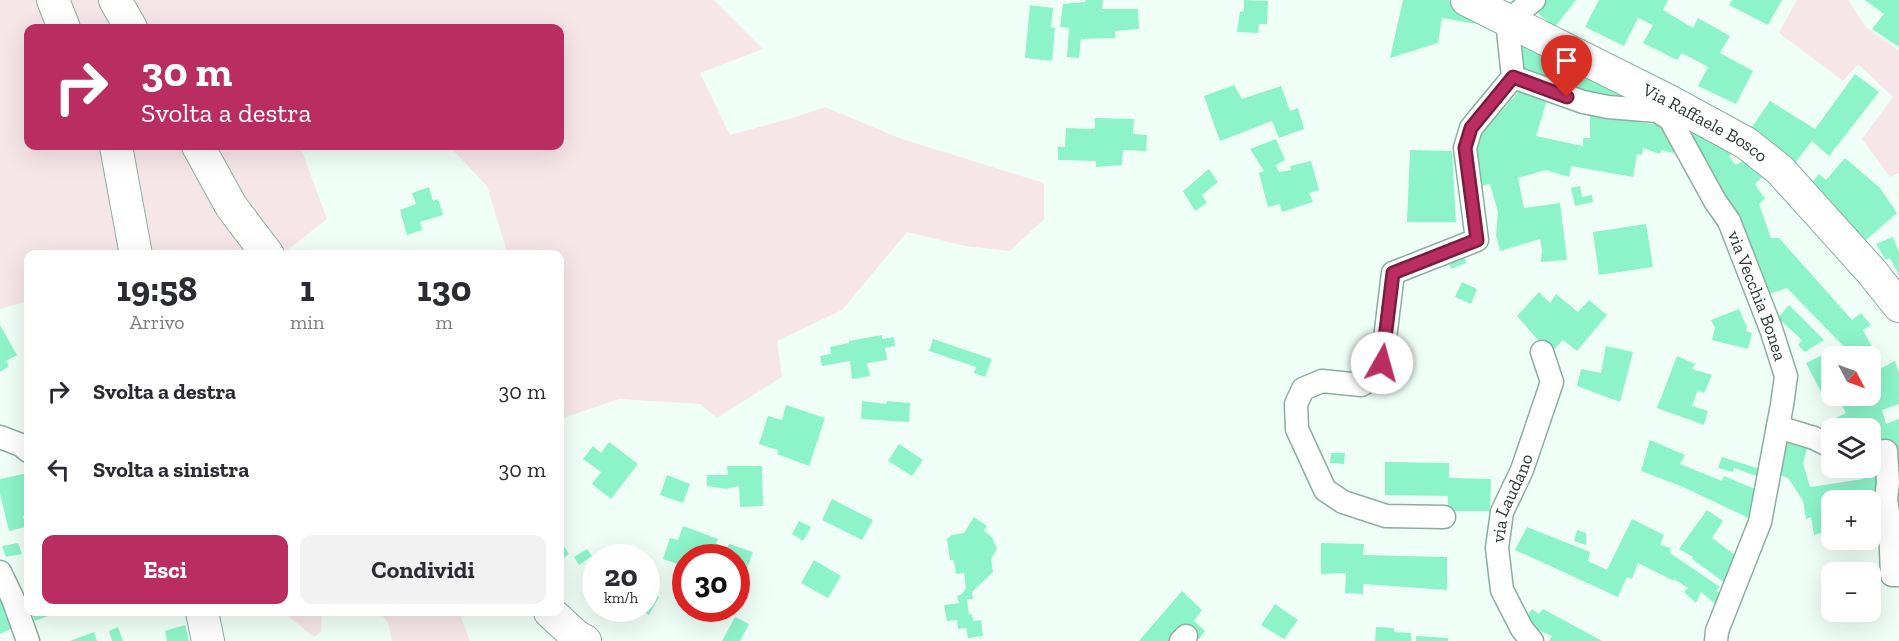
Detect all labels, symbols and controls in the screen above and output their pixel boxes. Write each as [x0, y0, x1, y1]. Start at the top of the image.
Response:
pin [1541, 35, 1592, 97]
icon: arrive [1550, 44, 1583, 77]
text: 30 m [141, 46, 232, 97]
icon: right [42, 48, 120, 126]
street label: Via Raffaele Bosco [1638, 78, 1772, 167]
text: Svolta a destra [141, 97, 312, 129]
street label: via Vecchia Bonea [1723, 227, 1792, 364]
text: 19:58 [117, 267, 198, 310]
text: 1 [300, 267, 315, 310]
text: 130 [417, 267, 471, 310]
text: Arrivo [129, 310, 185, 334]
text: min [290, 310, 324, 334]
text: m [436, 310, 453, 334]
position arrow [1350, 331, 1414, 395]
north arrow [1821, 346, 1881, 406]
map controls [1821, 346, 1881, 622]
icon: right [42, 375, 75, 408]
text: Svolta a destra [93, 378, 236, 405]
text: 30 m [499, 378, 546, 405]
button: layers [1821, 418, 1881, 478]
street label: via Laudano [1487, 451, 1538, 544]
icon: left [42, 453, 75, 486]
text: Svolta a sinistra [93, 456, 249, 483]
text: 30 m [499, 456, 546, 483]
button: + [1821, 490, 1881, 550]
button: Esci [42, 535, 288, 604]
button: Condividi [300, 535, 546, 604]
speed limit sign: 30 [672, 544, 750, 622]
text: 20 [604, 558, 638, 594]
button: − [1821, 562, 1881, 622]
text: km/h [604, 589, 638, 607]

